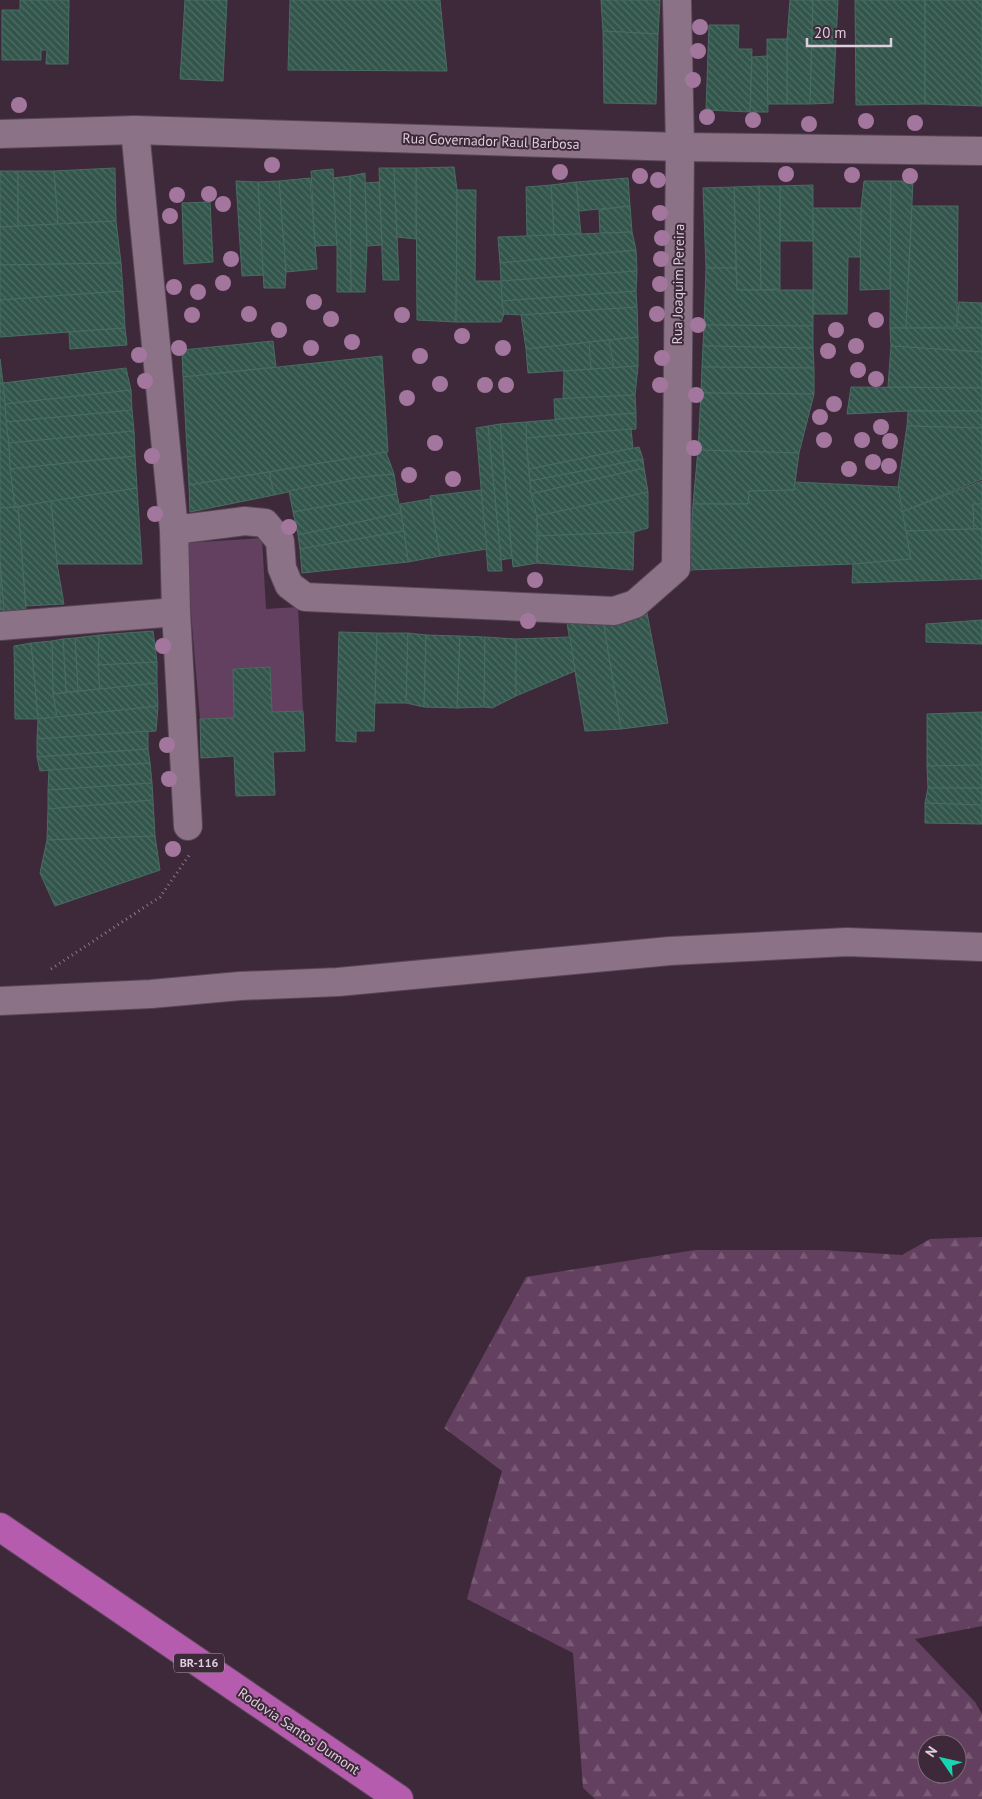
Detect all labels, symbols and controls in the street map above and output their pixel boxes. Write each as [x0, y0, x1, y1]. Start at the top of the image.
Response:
scale bar [807, 15, 891, 47]
text: 20 m [814, 23, 847, 42]
street label: Rua Governador Raul Barbosa [402, 129, 580, 153]
street label: Rua Joaquim Pereira [668, 223, 688, 344]
road number: BR-116 [174, 1654, 224, 1672]
street label: Rodovia Santos Dumont [235, 1684, 363, 1779]
north arrow [917, 1734, 967, 1784]
text: N [921, 1743, 941, 1761]

